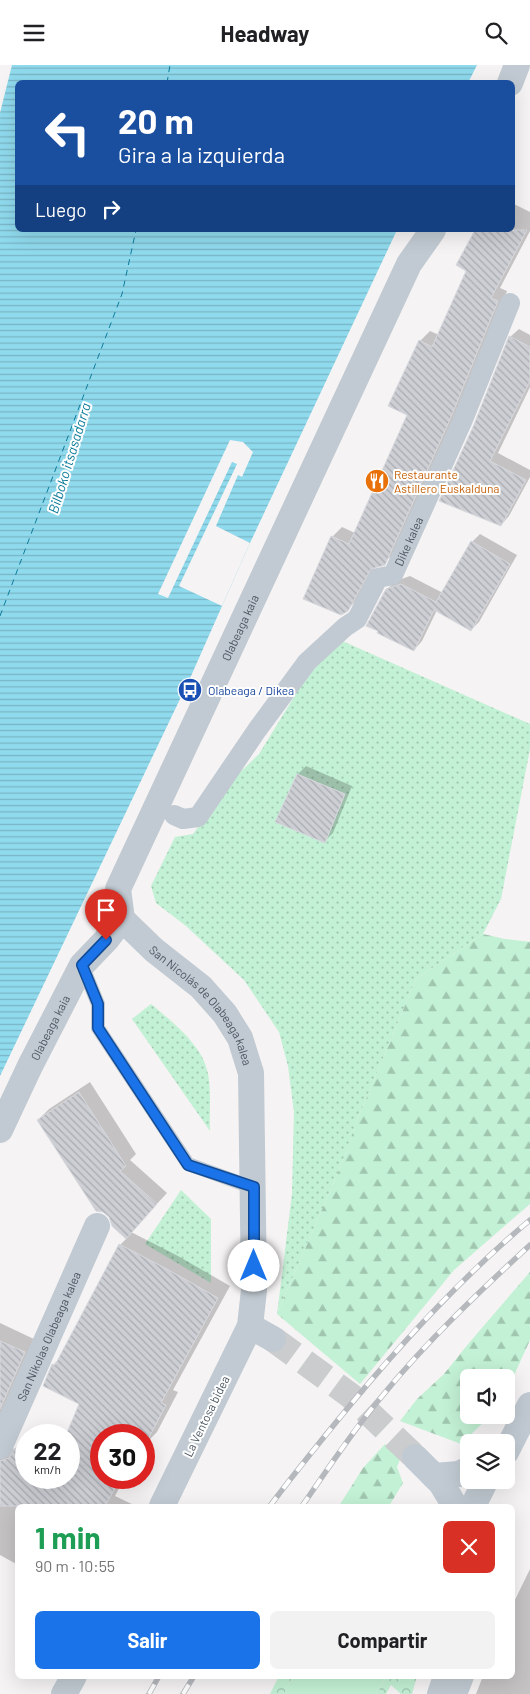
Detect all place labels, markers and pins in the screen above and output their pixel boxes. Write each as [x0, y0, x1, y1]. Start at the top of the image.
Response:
place label: Restaurante Astillero Euskalduna [394, 467, 499, 495]
restaurant icon: Restaurante Astillero Euskalduna [364, 468, 390, 494]
bus stop icon: Olabeaga / Dikea [177, 677, 203, 703]
place label: Olabeaga / Dikea [208, 683, 294, 697]
pin [85, 889, 127, 940]

